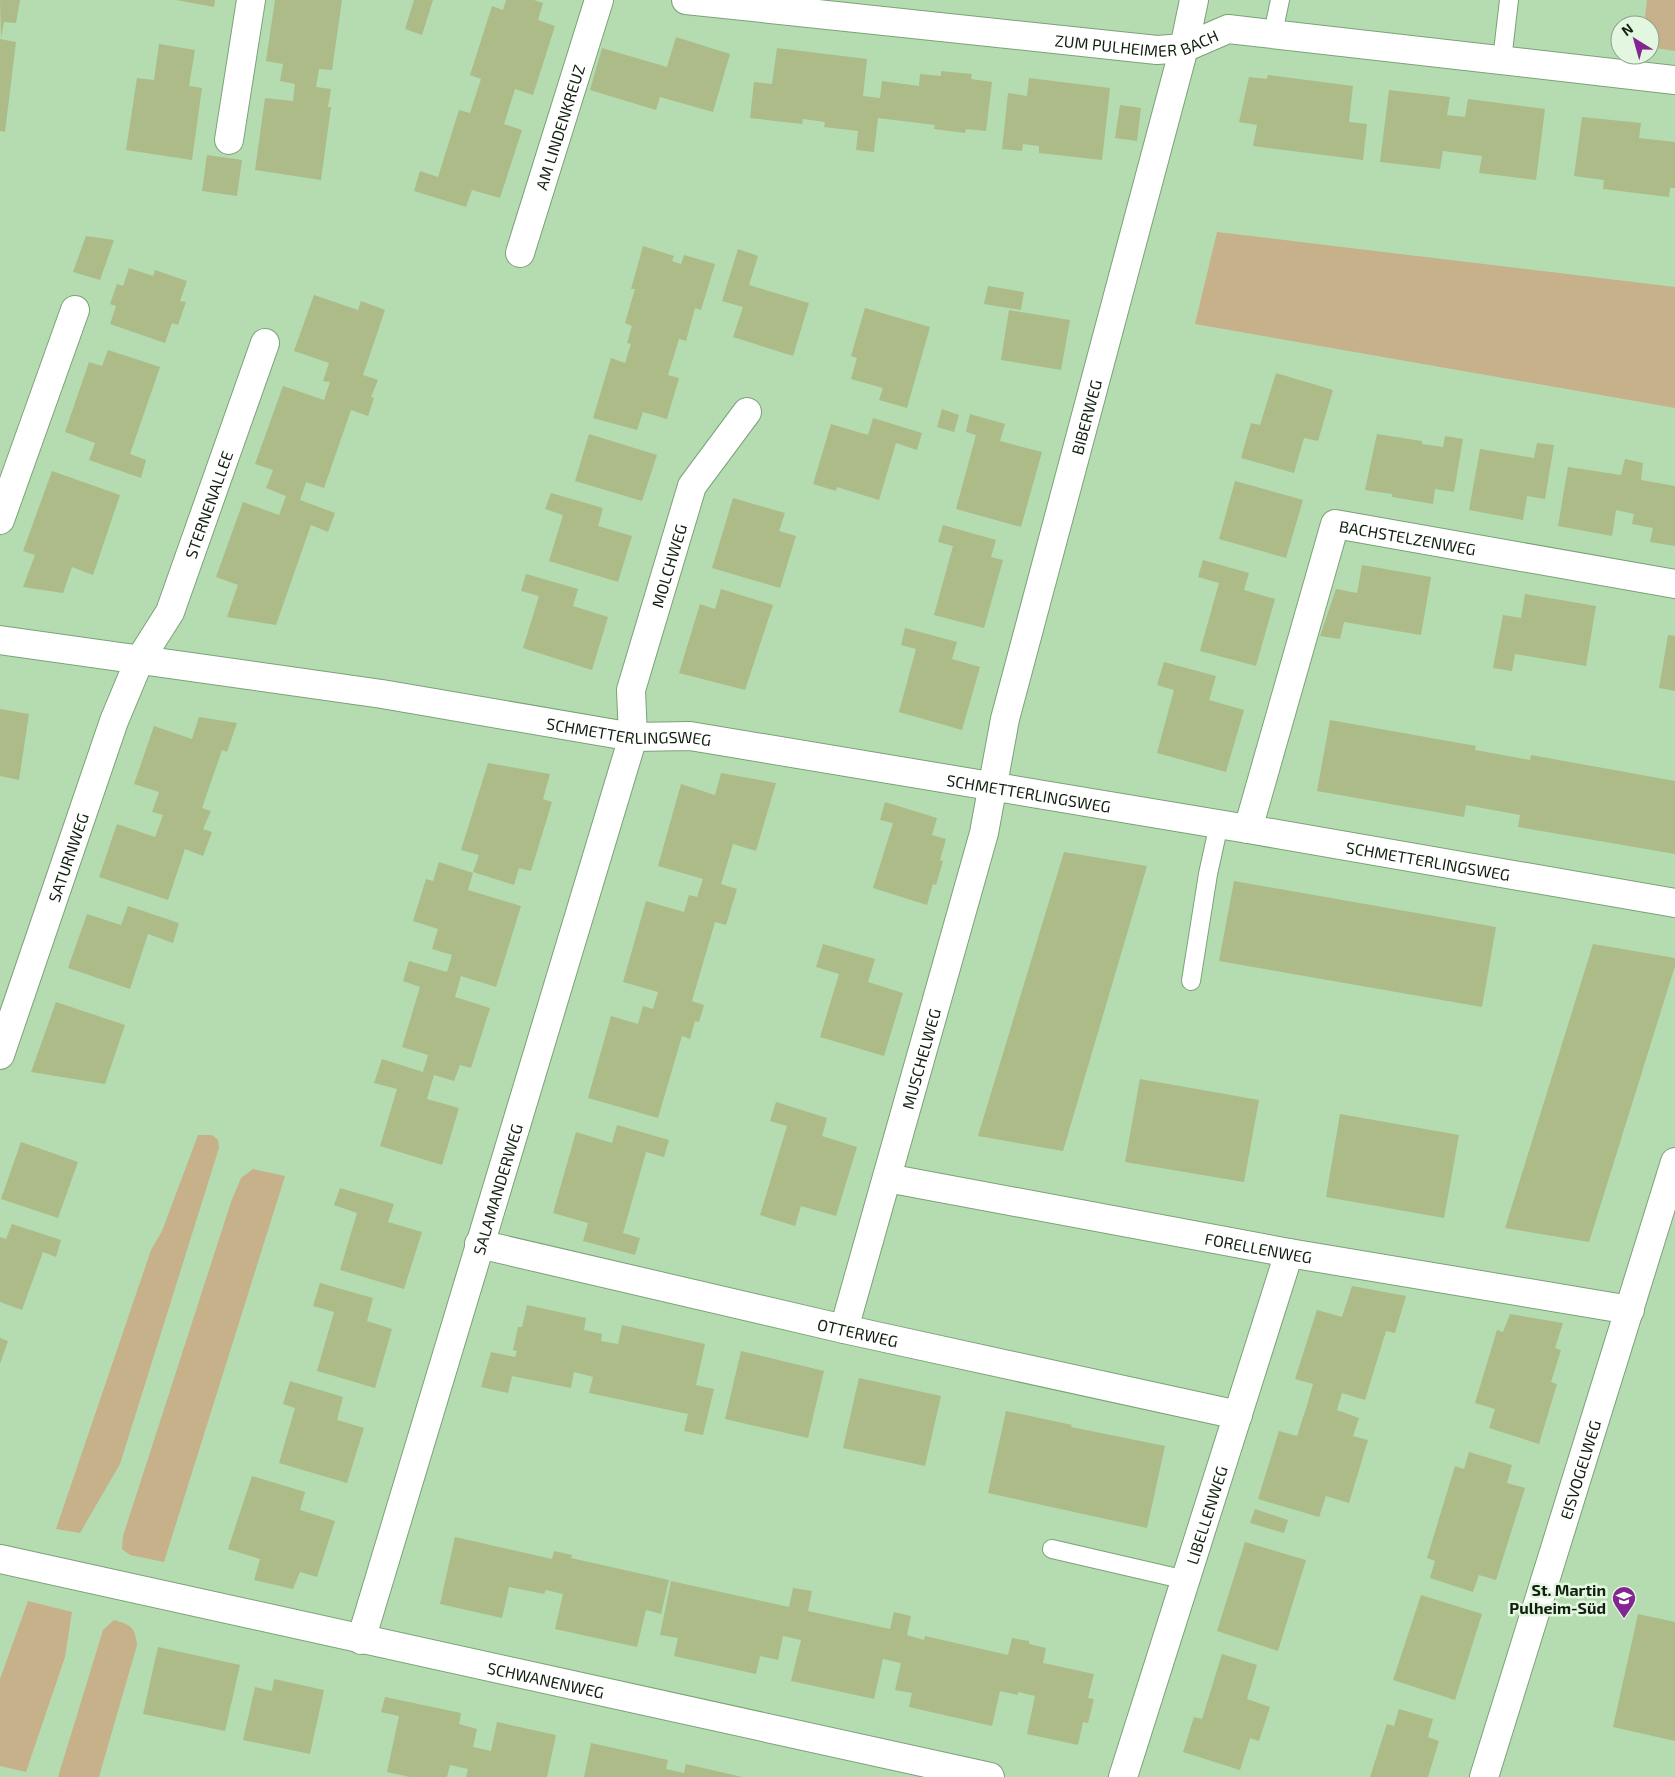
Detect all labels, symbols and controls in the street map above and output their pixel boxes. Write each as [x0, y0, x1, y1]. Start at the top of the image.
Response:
north arrow [1610, 15, 1660, 65]
text: N [1618, 19, 1636, 39]
street label: ZUM PULHEIMER BACH [1054, 25, 1221, 60]
street label: AM LINDENKREUZ [531, 62, 588, 192]
street label: BIBERWEG [1066, 377, 1105, 457]
street label: STERNENALLEE [180, 448, 236, 561]
street label: BACHSTELZENWEG [1338, 515, 1478, 558]
street label: MOLCHWEG [647, 521, 690, 610]
street label: SCHMETTERLINGSWEG [545, 713, 713, 749]
street label: SCHMETTERLINGSWEG [945, 769, 1112, 816]
street label: SATURNWEG [43, 810, 92, 904]
street label: SCHMETTERLINGSWEG [1345, 837, 1512, 884]
street label: MUSCHELWEG [897, 1006, 944, 1111]
street label: SALAMANDERWEG [468, 1121, 526, 1257]
street label: FORELLENWEG [1203, 1228, 1314, 1266]
street label: OTTERWEG [816, 1314, 900, 1350]
street label: EISVOGELWEG [1555, 1417, 1604, 1522]
street label: LIBELLENWEG [1182, 1463, 1231, 1566]
place label: St. Martin Pulheim-Süd [1509, 1580, 1606, 1617]
school or university icon: St. Martin Pulheim-Süd [1611, 1585, 1637, 1619]
street label: SCHWANENWEG [486, 1657, 606, 1701]

